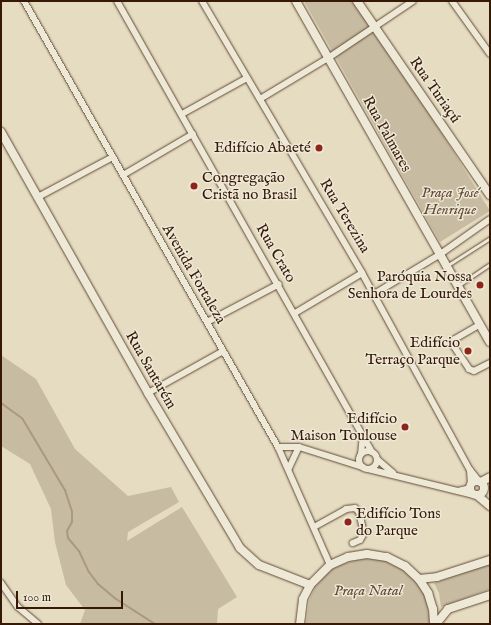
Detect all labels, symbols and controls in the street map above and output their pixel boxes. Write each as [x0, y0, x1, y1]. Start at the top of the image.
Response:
street label: Rua Turiaçú [406, 54, 464, 126]
street label: Rua Palmares [359, 93, 415, 175]
place label: Edifício Abaeté [214, 139, 311, 157]
marker: Edifício Abaeté [314, 143, 324, 153]
place label: Congregação Cristã no Brasil [202, 168, 297, 203]
street label: Rua Terezina [316, 176, 374, 256]
marker: Congregação Cristã no Brasil [189, 181, 199, 191]
park label: Praça José Henrique [421, 183, 479, 218]
street label: Rua Crato [252, 220, 300, 286]
street label: Avenida Fortaleza [158, 221, 230, 327]
place label: Paróquia Nossa Senhora de Lourdes [348, 267, 472, 302]
marker: Paróquia Nossa Senhora de Lourdes [475, 280, 485, 290]
street label: Rua Santarém [122, 328, 180, 412]
place label: Edifício Terraço Parque [366, 333, 460, 368]
marker: Edifício Terraço Parque [463, 346, 473, 356]
place label: Edifício Maison Toulouse [290, 409, 397, 444]
marker: Edifício Maison Toulouse [400, 422, 410, 432]
place label: Edifício Tons do Parque [356, 504, 440, 539]
marker: Edifício Tons do Parque [343, 517, 353, 527]
park label: Praça Natal [334, 582, 402, 600]
scale bar [18, 583, 125, 609]
text: 100 m [23, 590, 51, 605]

